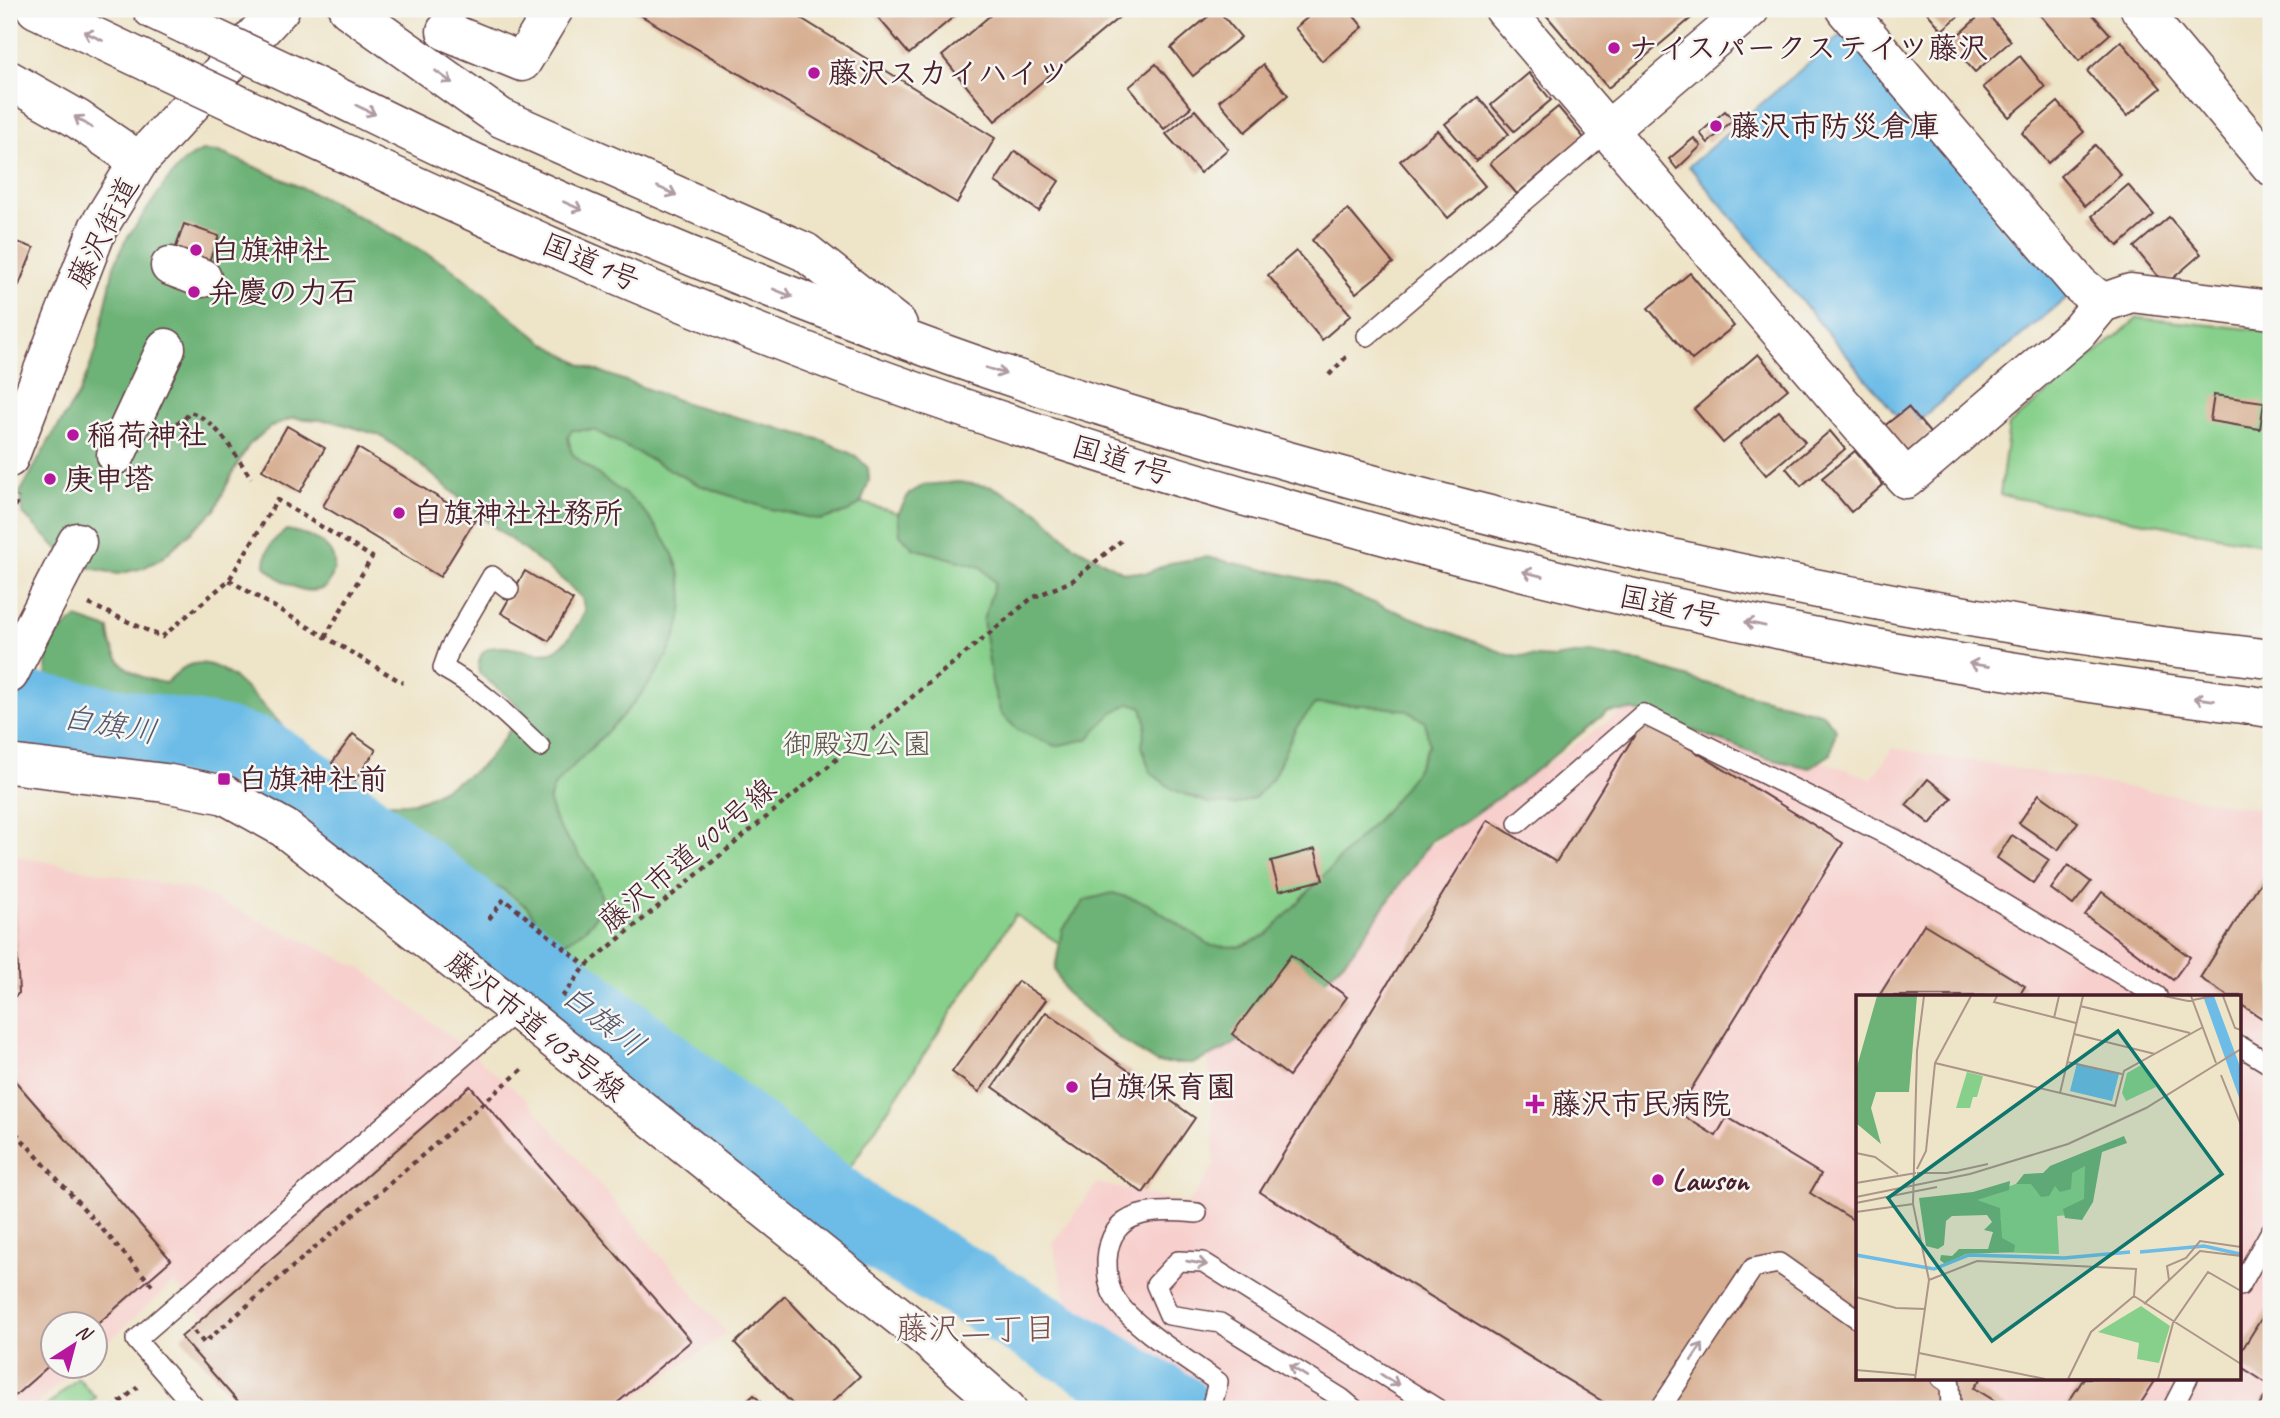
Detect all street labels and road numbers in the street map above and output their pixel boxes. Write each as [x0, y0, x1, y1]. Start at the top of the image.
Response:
street label: 藤沢街道 [59, 170, 147, 294]
street label: 国道1号 [536, 224, 646, 300]
street label: 国道1号 [1067, 427, 1177, 493]
street label: 国道1号 [1615, 577, 1725, 635]
street label: 藤沢市道404号線 [590, 770, 784, 940]
street label: 藤沢市道403号線 [438, 942, 634, 1110]

